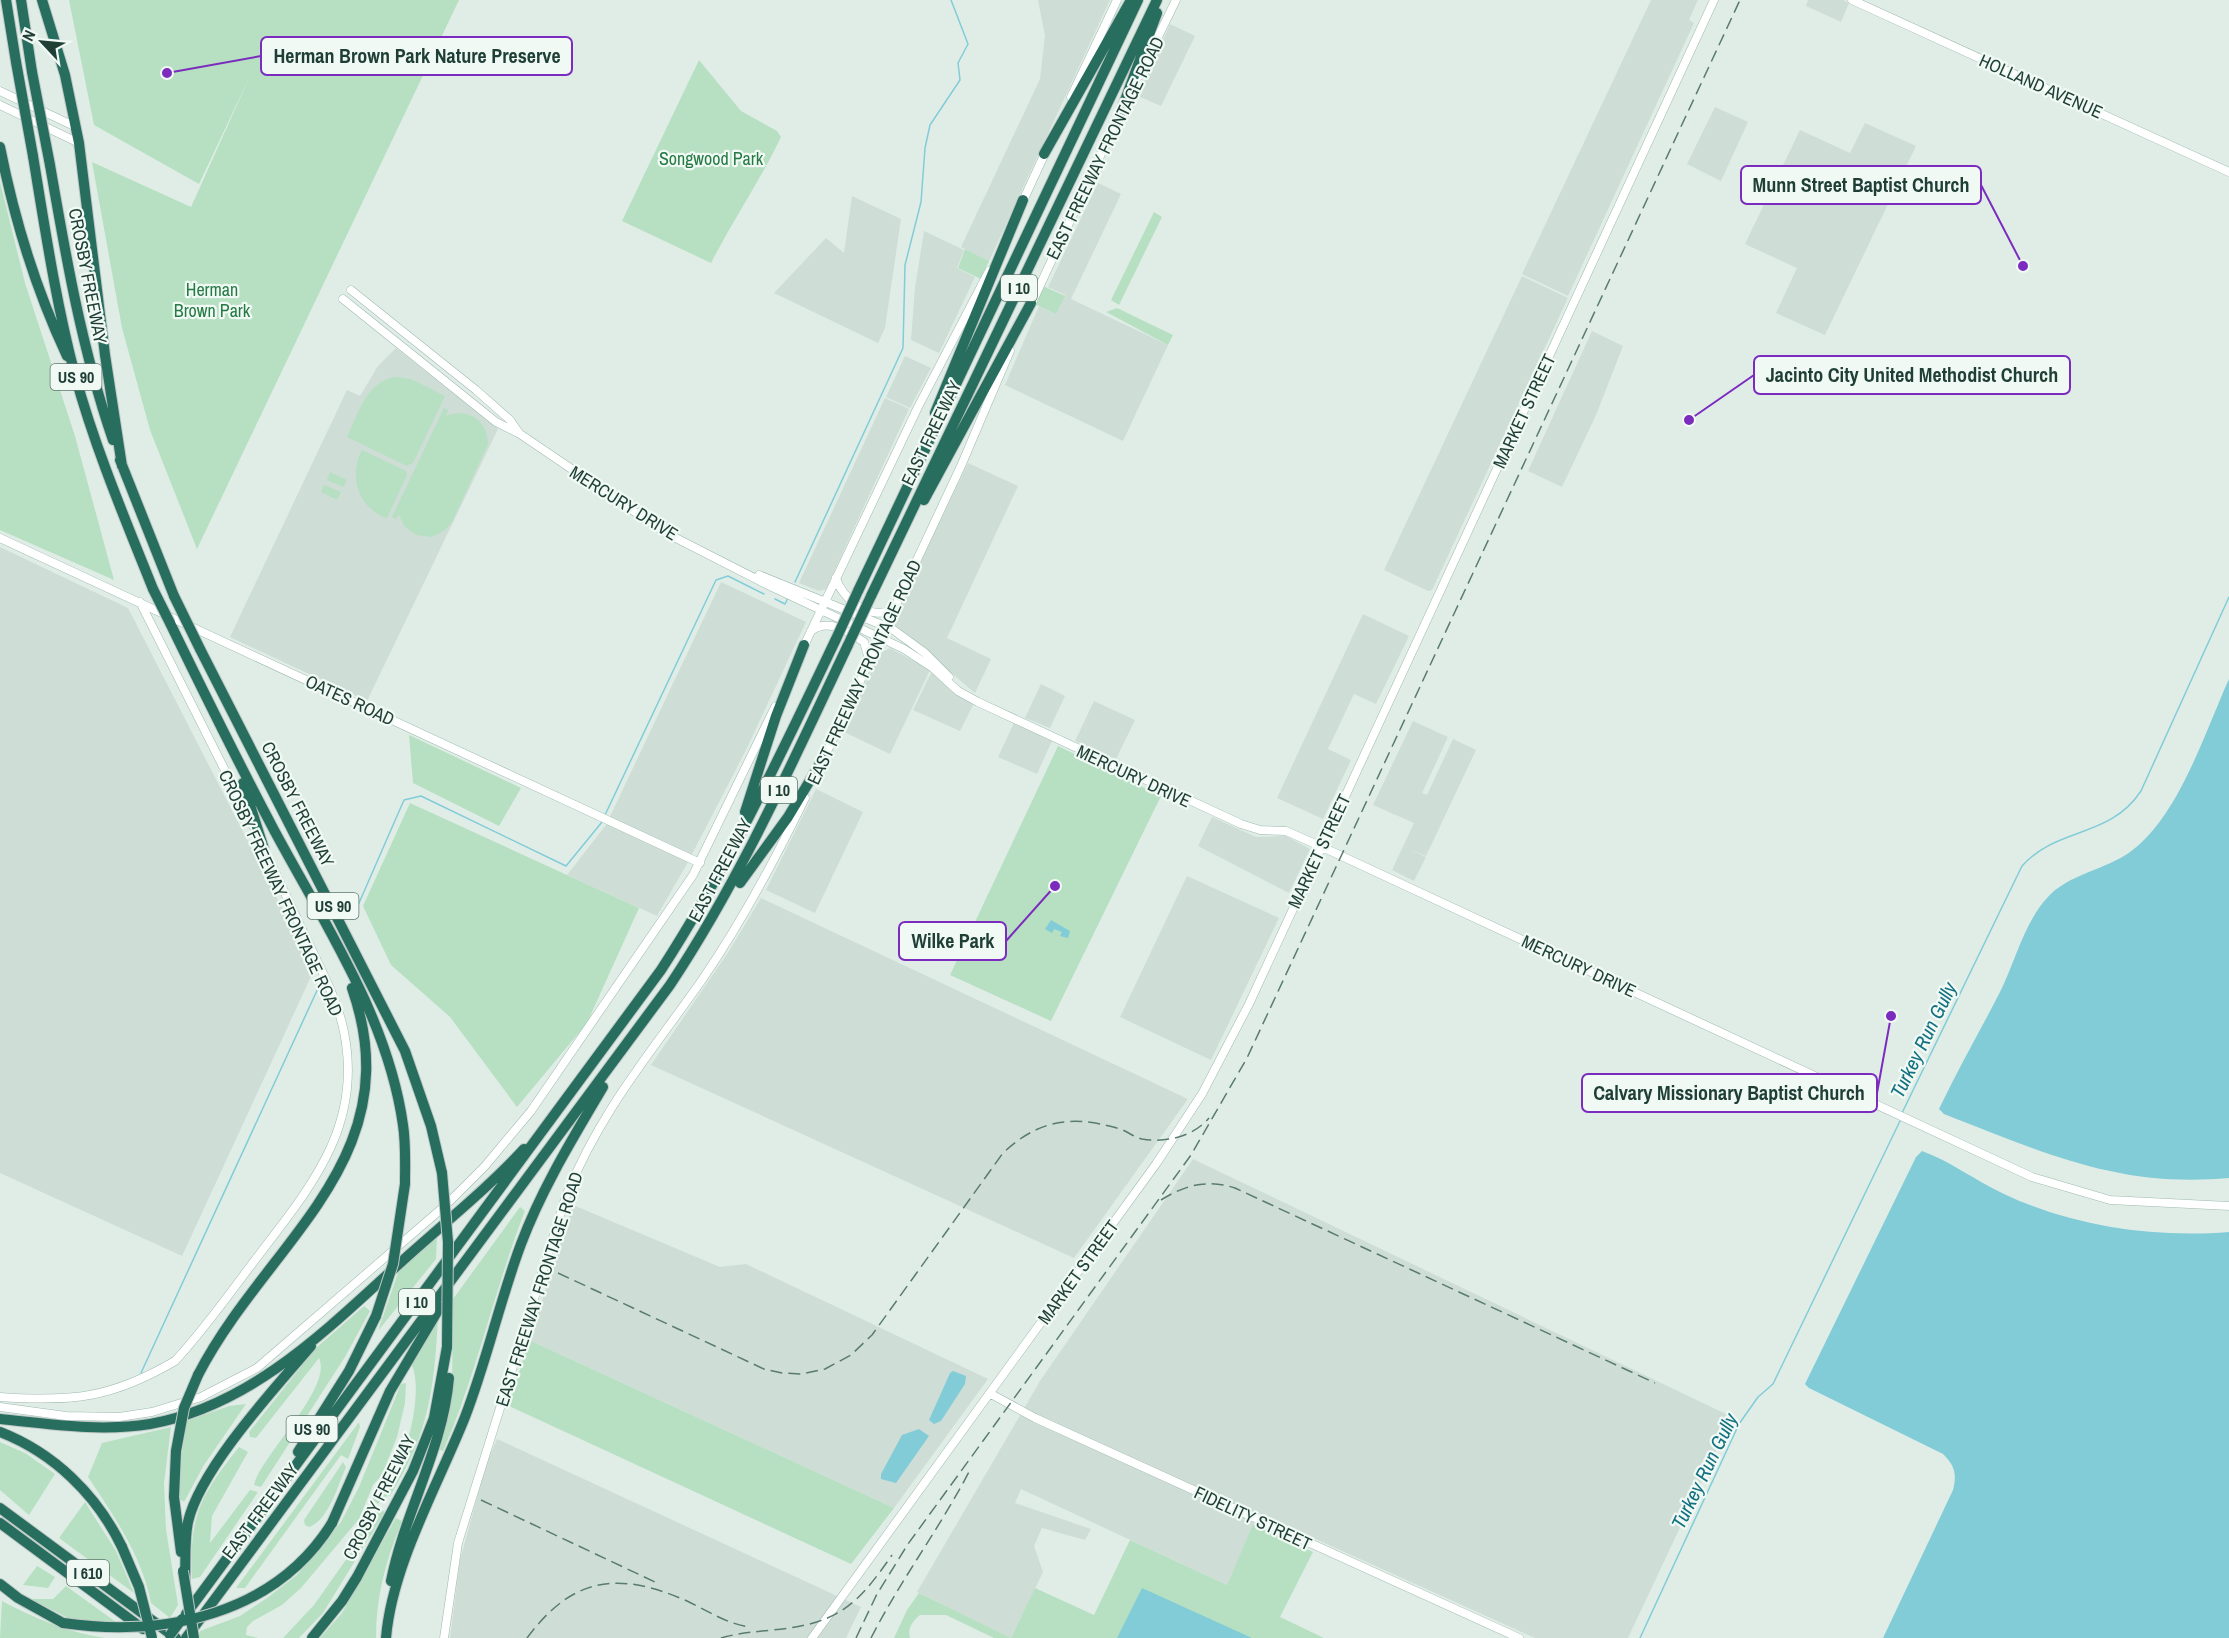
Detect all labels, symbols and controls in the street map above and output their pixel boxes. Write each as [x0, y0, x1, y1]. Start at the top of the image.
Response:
north arrow [12, 12, 72, 72]
text: N [17, 26, 40, 45]
street label: EAST FREEWAY FRONTAGE ROAD [1040, 32, 1170, 264]
callout: Herman Brown Park Nature Preserve [261, 37, 572, 75]
text: Herman Brown Park Nature Preserve [273, 42, 561, 69]
street label: HOLLAND AVENUE [1975, 48, 2107, 124]
park label: Songwood Park [659, 146, 764, 171]
callout: Munn Street Baptist Church [1741, 166, 1981, 204]
text: Munn Street Baptist Church [1753, 171, 1969, 198]
street label: CROSBY FREEWAY [63, 206, 113, 346]
road number: I 10 [1001, 275, 1037, 301]
park label: Herman Brown Park [174, 277, 251, 323]
street label: MARKET STREET [1487, 350, 1561, 472]
callout: Jacinto City United Methodist Church [1754, 356, 2070, 394]
text: Jacinto City United Methodist Church [1766, 361, 2058, 388]
road number: US 90 [50, 364, 101, 390]
street label: EAST FREEWAY [895, 376, 967, 490]
street label: MERCURY DRIVE [565, 460, 683, 546]
street label: EAST FREEWAY FRONTAGE ROAD [801, 556, 927, 788]
street label: OATES ROAD [301, 668, 399, 732]
street label: CROSBY FREEWAY [256, 737, 340, 871]
street label: MERCURY DRIVE [1073, 739, 1195, 813]
street label: CROSBY FREEWAY FRONTAGE ROAD [213, 766, 349, 1020]
road number: I 10 [761, 777, 797, 803]
street label: MARKET STREET [1282, 790, 1356, 912]
street label: EAST FREEWAY [682, 814, 758, 926]
road number: US 90 [308, 893, 358, 919]
callout: Wilke Park [899, 922, 1006, 960]
text: Wilke Park [912, 927, 995, 954]
street label: MERCURY DRIVE [1518, 929, 1640, 1003]
water label: Turkey Run Gully [1883, 977, 1963, 1102]
callout: Calvary Missionary Baptist Church [1582, 1074, 1877, 1112]
text: Calvary Missionary Baptist Church [1593, 1079, 1865, 1106]
street label: EAST FREEWAY FRONTAGE ROAD [489, 1168, 589, 1410]
street label: MARKET STREET [1032, 1215, 1124, 1329]
road number: I 10 [399, 1289, 435, 1315]
water label: Turkey Run Gully [1664, 1408, 1744, 1533]
road number: US 90 [286, 1416, 338, 1442]
street label: CROSBY FREEWAY [337, 1430, 421, 1564]
street label: EAST FREEWAY [216, 1458, 304, 1564]
street label: FIDELITY STREET [1190, 1480, 1316, 1556]
road number: I 610 [67, 1560, 109, 1586]

